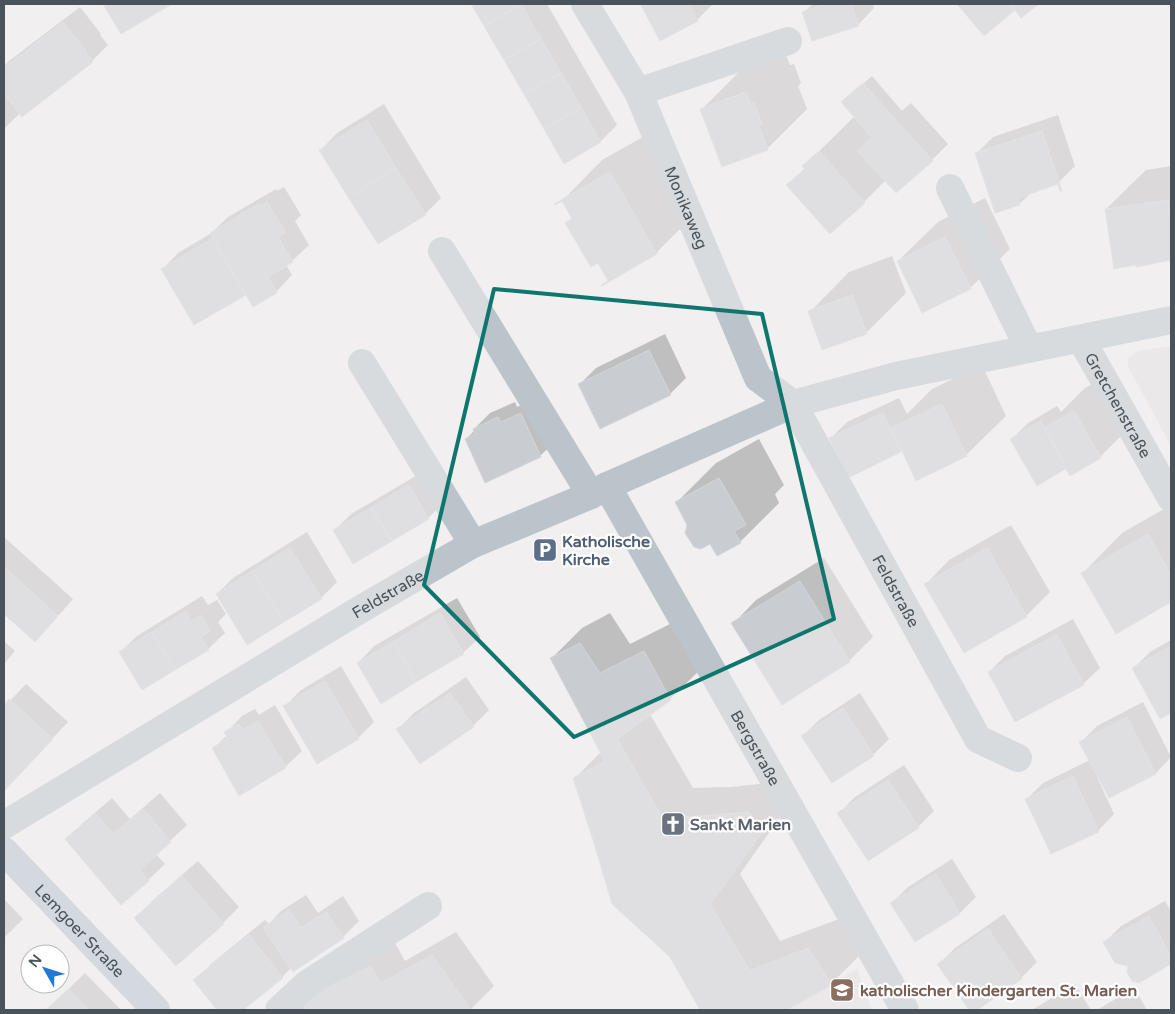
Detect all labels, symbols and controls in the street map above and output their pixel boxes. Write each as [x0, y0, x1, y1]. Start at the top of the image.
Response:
street label: Monikaweg [659, 164, 712, 252]
street label: Gretchenstraße [1080, 349, 1155, 462]
place label: Katholische Kirche [562, 532, 650, 570]
parking icon: Katholische Kirche [532, 537, 558, 563]
street label: Feldstraße [867, 552, 923, 631]
street label: Feldstraße [348, 566, 428, 623]
street label: Bergstraße [726, 707, 784, 789]
church icon: Sankt Marien [660, 811, 686, 837]
place label: Sankt Marien [690, 815, 791, 835]
street label: Lemgoer Straße [30, 880, 129, 982]
north arrow [20, 944, 70, 994]
text: N [25, 951, 45, 971]
school or university icon: katholischer Kindergarten St. Marien [829, 977, 855, 1003]
place label: katholischer Kindergarten St. Marien [860, 981, 1137, 1001]

